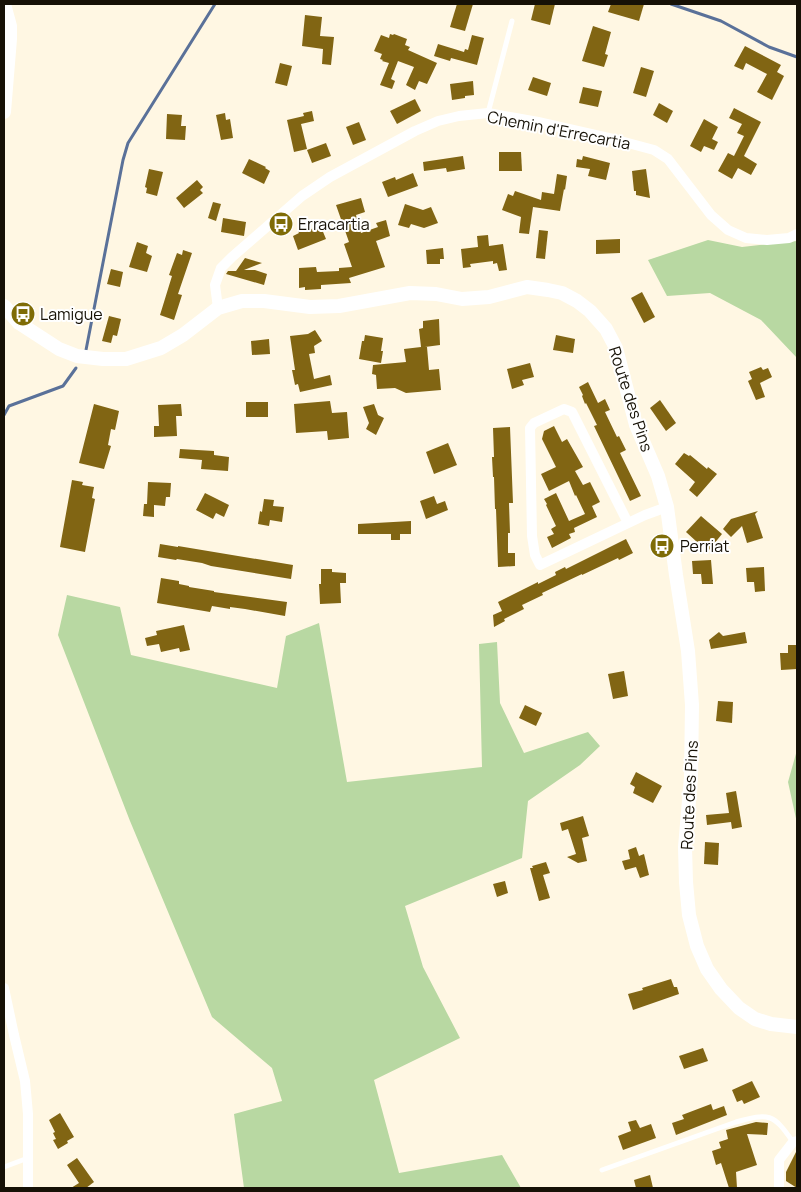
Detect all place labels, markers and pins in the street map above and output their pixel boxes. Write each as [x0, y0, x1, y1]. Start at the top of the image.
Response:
bus stop icon: Erracartia [268, 211, 294, 237]
place label: Erracartia [298, 213, 370, 235]
bus stop icon: Lamigue [10, 301, 36, 327]
place label: Lamigue [40, 303, 103, 325]
bus stop icon: Perriat [649, 533, 675, 559]
place label: Perriat [680, 535, 730, 557]

